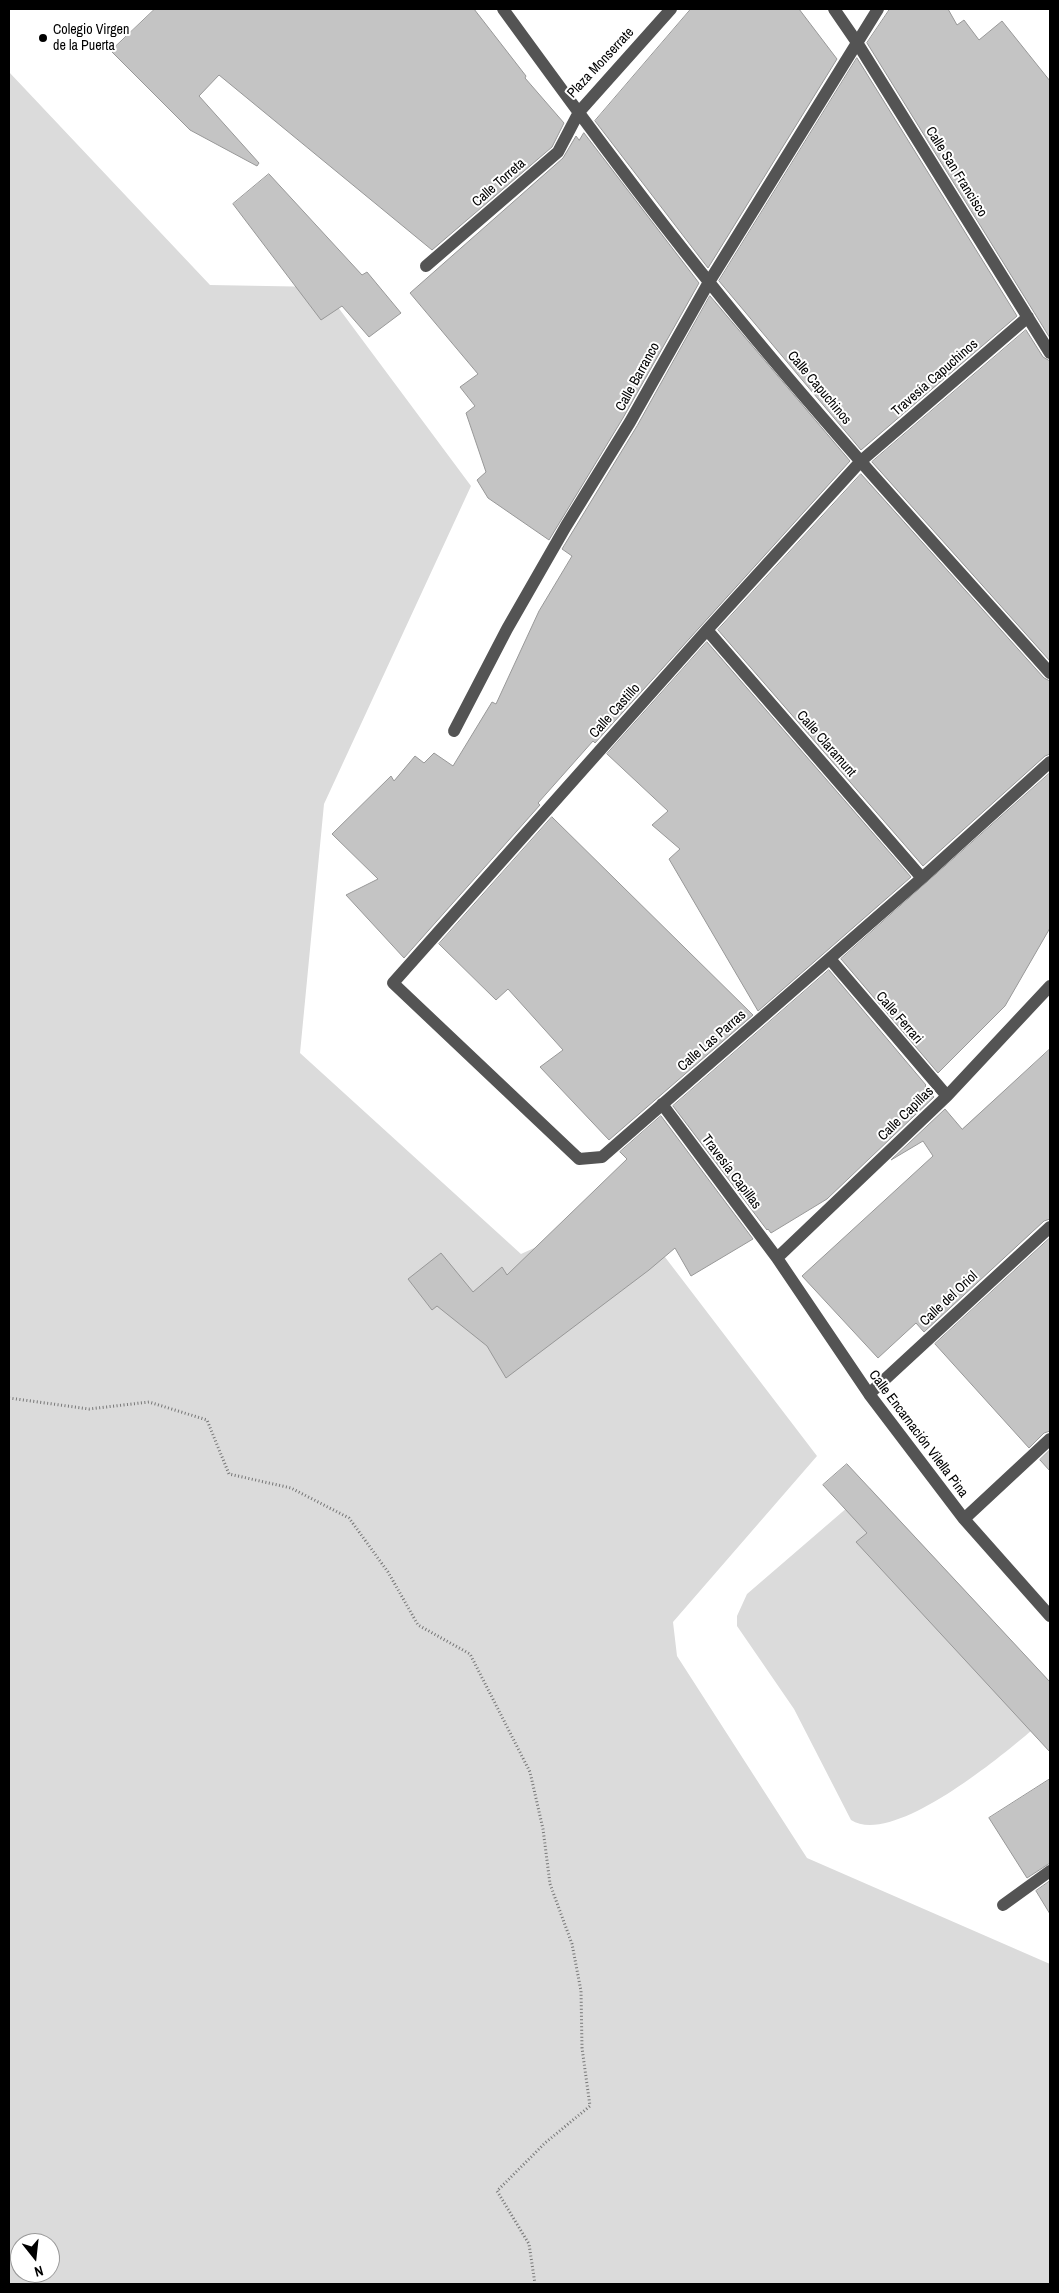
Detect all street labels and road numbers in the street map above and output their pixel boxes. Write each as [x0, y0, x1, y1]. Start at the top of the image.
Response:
street label: Plaza Monserrate [564, 24, 638, 102]
street label: Calle San Francisco [921, 124, 991, 220]
street label: Calle Torreta [469, 155, 529, 211]
street label: Travesía Capuchinos [888, 336, 982, 420]
street label: Calle Barranco [612, 340, 664, 414]
street label: Calle Capuchinos [783, 348, 855, 428]
street label: Calle Castillo [586, 680, 644, 742]
street label: Calle Claramunt [793, 707, 859, 781]
street label: Calle Ferrari [872, 989, 926, 1047]
street label: Calle Las Parras [674, 1007, 750, 1075]
street label: Calle Capillas [875, 1083, 937, 1145]
street label: Travesía Capillas [698, 1131, 764, 1213]
street label: Calle del Oriol [917, 1268, 981, 1330]
street label: Calle Encarnación Vilella Pina [865, 1367, 971, 1501]

